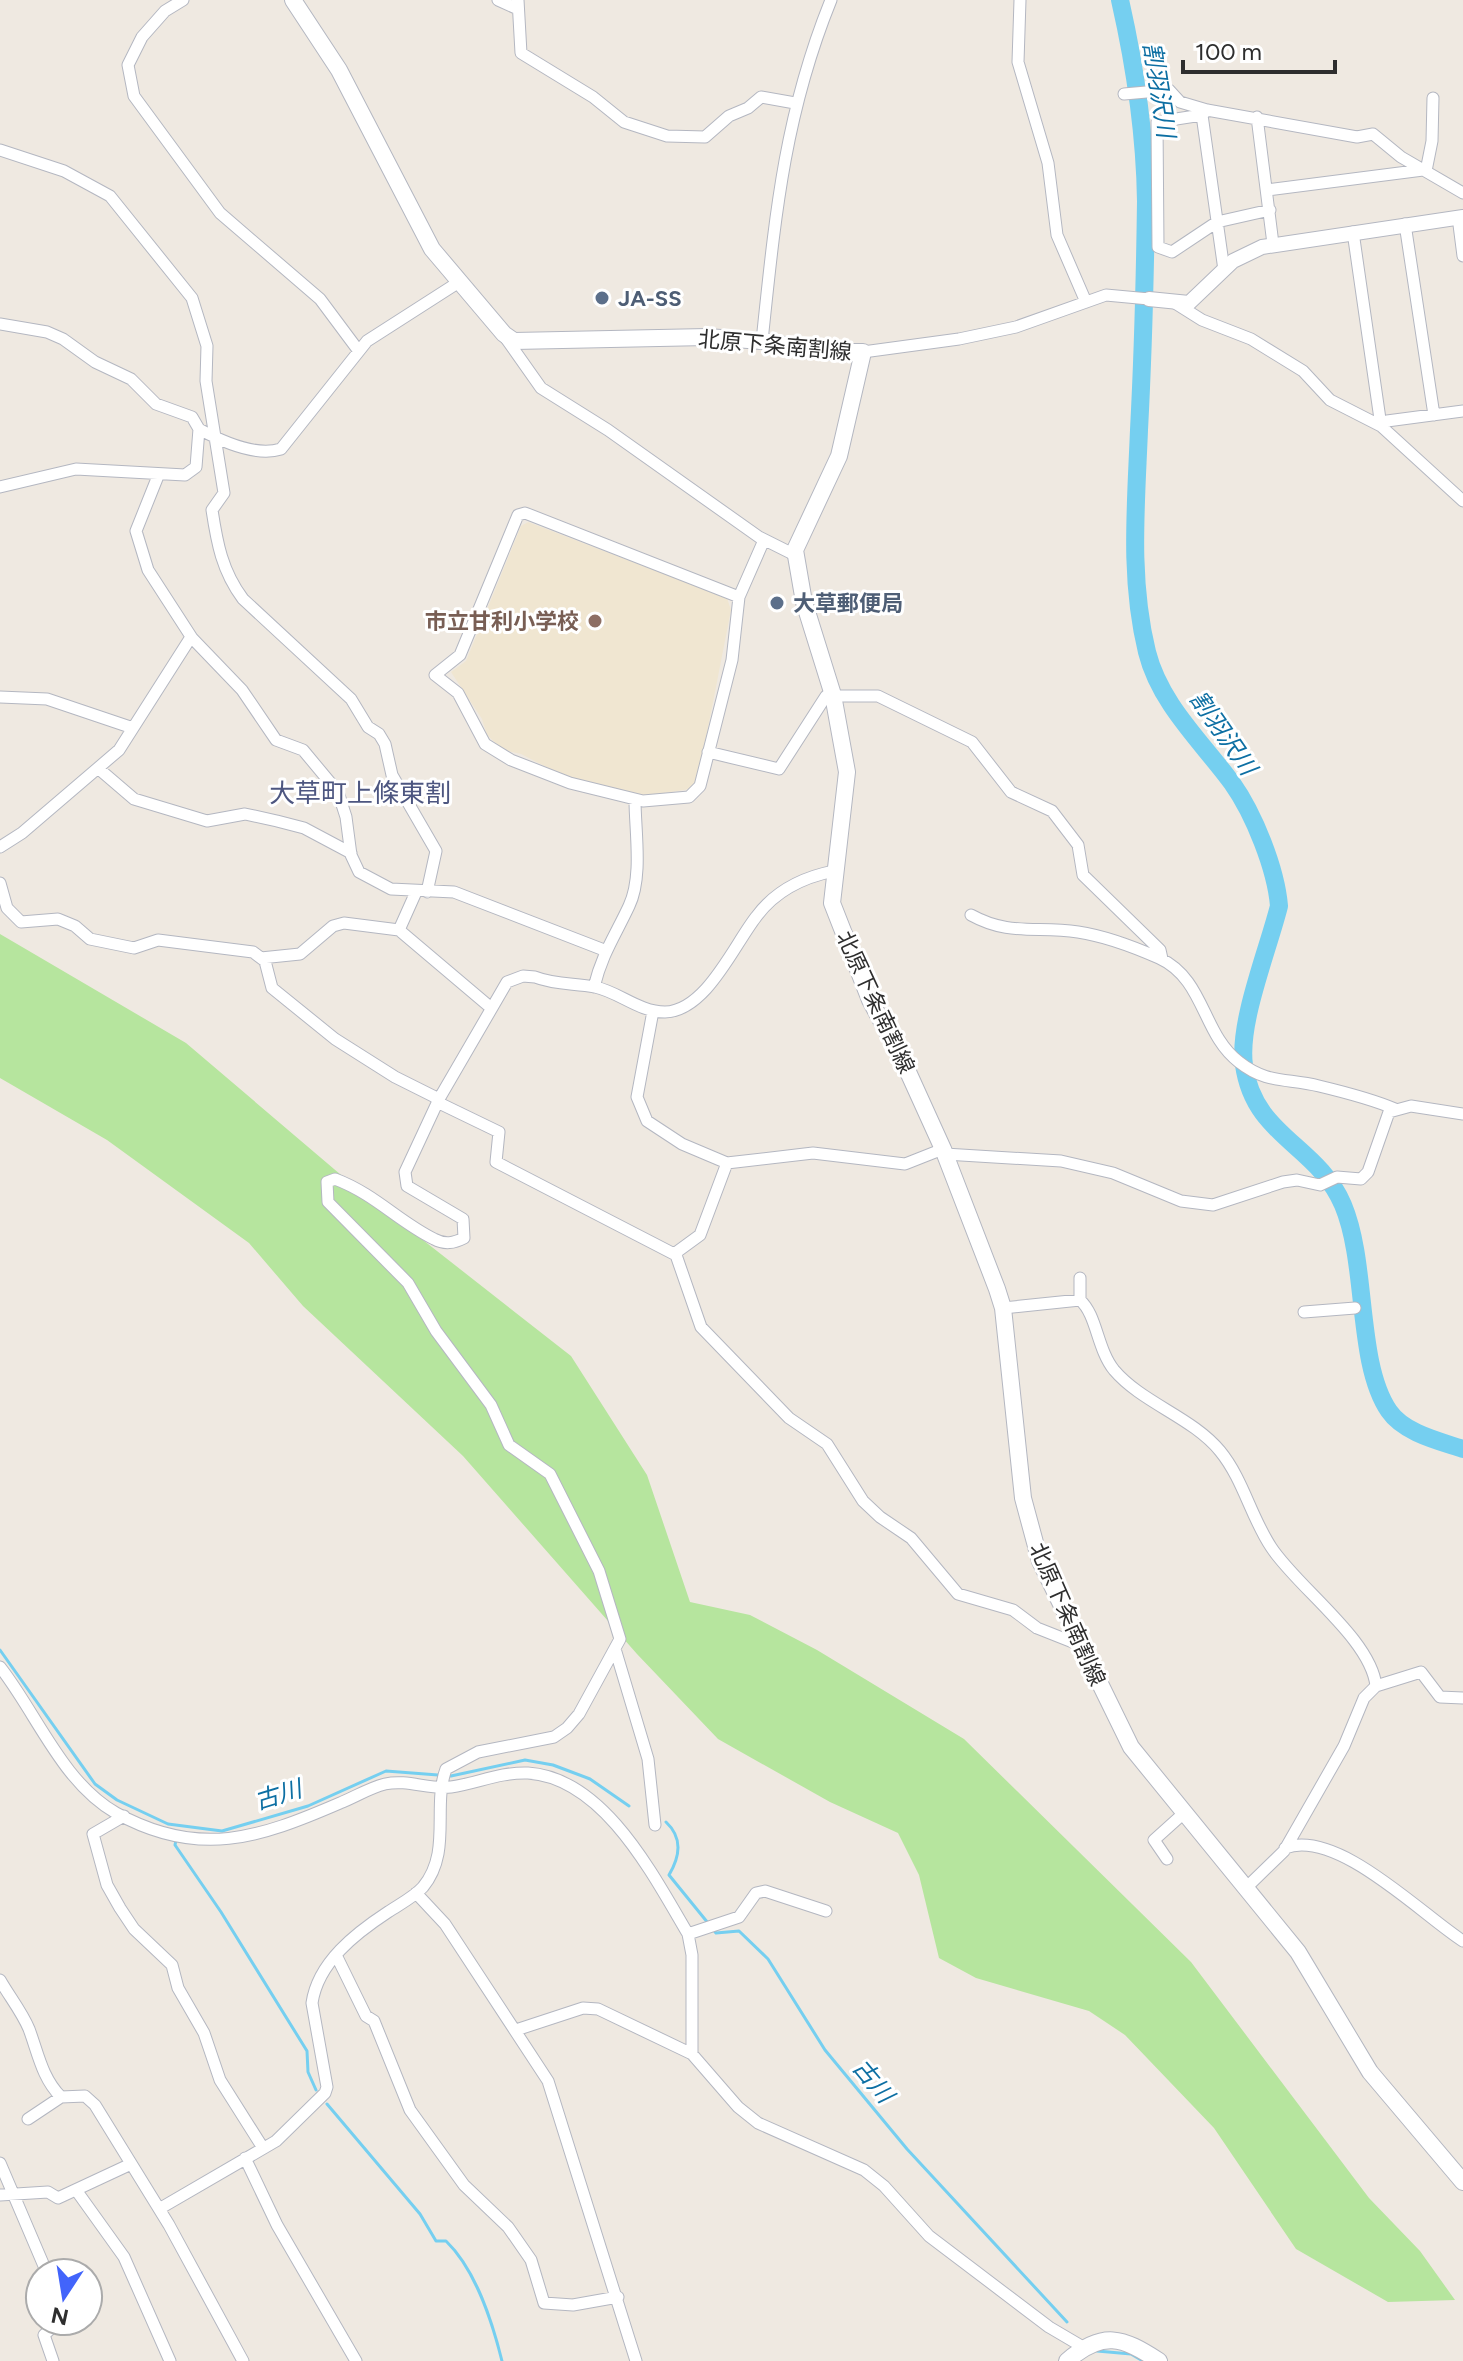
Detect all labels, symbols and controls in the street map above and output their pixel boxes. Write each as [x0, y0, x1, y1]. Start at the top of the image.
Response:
scale bar [1183, 24, 1335, 74]
text: 100 m [1195, 37, 1262, 66]
water label: 割羽沢川 [1138, 40, 1182, 143]
place label: JA-SS [618, 285, 682, 312]
marker: JA-SS [593, 289, 611, 307]
street label: 北原下条南割線 [697, 325, 853, 366]
place label: 大草郵便局 [793, 590, 903, 617]
marker: 大草郵便局 [768, 594, 786, 612]
place label: 市立甘利小学校 [425, 608, 579, 635]
marker: 市立甘利小学校 [586, 612, 604, 630]
water label: 割羽沢川 [1184, 685, 1265, 783]
district label: 大草町上條東割 [269, 777, 451, 809]
street label: 北原下条南割線 [831, 927, 920, 1078]
street label: 北原下条南割線 [1024, 1538, 1111, 1690]
water label: 古川 [251, 1773, 308, 1815]
water label: 古川 [847, 2053, 902, 2111]
north arrow [24, 2257, 104, 2337]
text: N [49, 2301, 71, 2331]

